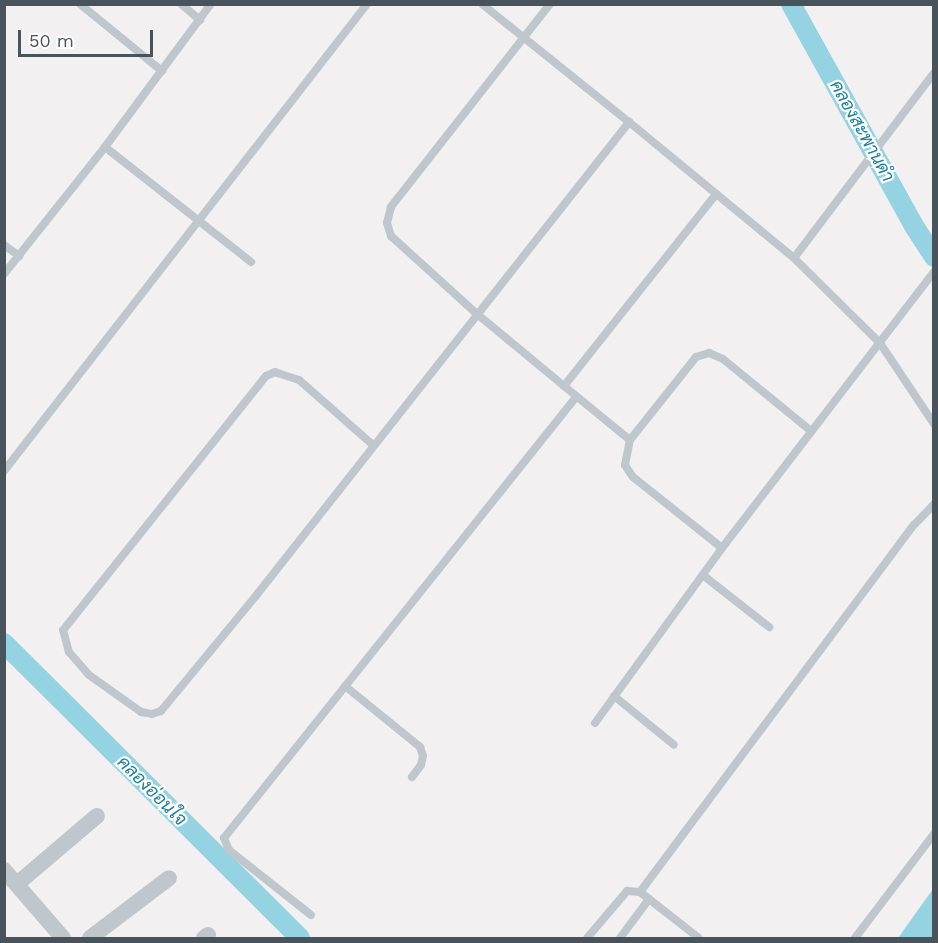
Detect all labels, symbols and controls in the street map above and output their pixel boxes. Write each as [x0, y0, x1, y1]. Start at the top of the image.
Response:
scale bar [21, 18, 156, 56]
text: 50 m [29, 30, 74, 51]
water label: คลองสะพานดำ [825, 77, 899, 185]
water label: คลองอ่อนใจ [113, 752, 191, 830]

